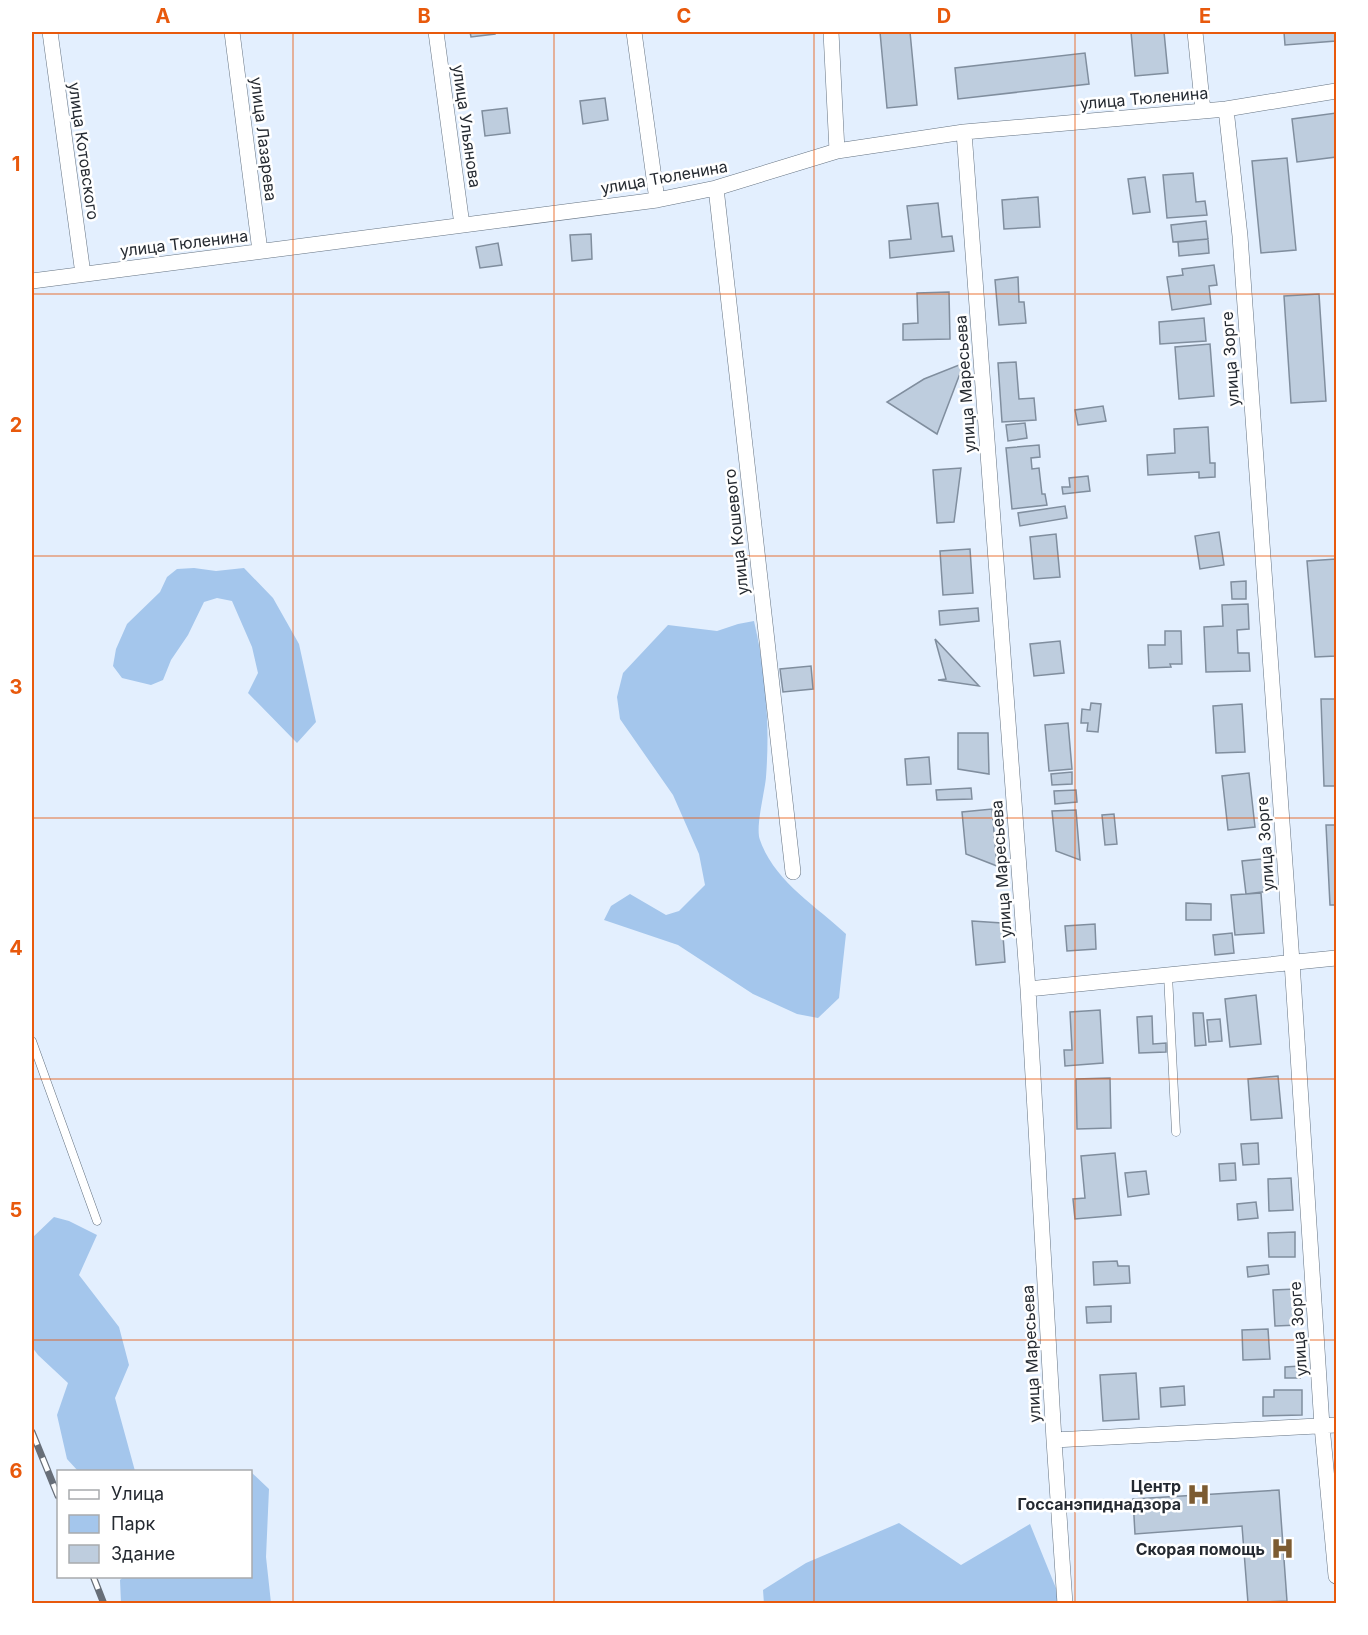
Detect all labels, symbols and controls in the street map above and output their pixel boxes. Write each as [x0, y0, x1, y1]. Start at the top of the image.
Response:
text: A [156, 4, 171, 28]
text: B [417, 4, 431, 28]
text: C [677, 4, 691, 28]
text: D [937, 4, 951, 28]
text: E [1199, 4, 1211, 28]
street label: улица Ульянова [448, 63, 486, 189]
street label: улица Лазарева [246, 76, 282, 202]
street label: улица Котовского [64, 81, 104, 221]
street label: улица Тюленина [1079, 82, 1209, 114]
text: 1 [12, 152, 20, 176]
street label: улица Тюленина [599, 156, 729, 198]
street label: улица Тюленина [119, 225, 249, 261]
street label: улица Зорге [1217, 311, 1243, 407]
street label: улица Маресьева [950, 314, 980, 454]
text: 2 [10, 413, 22, 437]
street label: улица Кошевого [719, 468, 753, 596]
text: 3 [10, 675, 22, 699]
street label: улица Зорге [1252, 796, 1278, 892]
street label: улица Маресьева [986, 799, 1016, 939]
text: 4 [9, 936, 23, 960]
text: 5 [10, 1198, 22, 1222]
street label: улица Зорге [1285, 1281, 1311, 1377]
street label: улица Маресьева [1017, 1285, 1045, 1423]
text: 6 [10, 1459, 23, 1483]
legend [57, 1470, 252, 1578]
place label: Центр Госсанэпиднадзора [1017, 1476, 1181, 1514]
hospital icon: Центр Госсанэпиднадзора [1186, 1482, 1212, 1508]
text: Улица [111, 1483, 164, 1504]
text: Парк [111, 1513, 156, 1534]
hospital icon: Скорая помощь [1270, 1536, 1296, 1562]
place label: Скорая помощь [1136, 1539, 1265, 1559]
text: Здание [111, 1543, 175, 1564]

